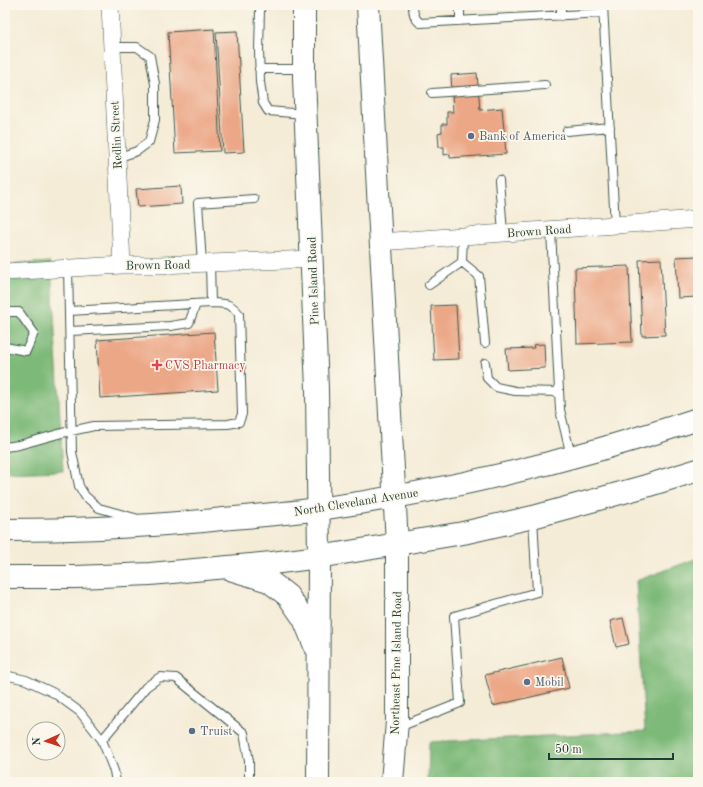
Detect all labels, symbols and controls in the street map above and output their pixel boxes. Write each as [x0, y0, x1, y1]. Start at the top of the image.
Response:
street label: Redlin Street [109, 100, 125, 169]
marker: Bank of America [466, 131, 476, 141]
place label: Bank of America [479, 131, 566, 143]
street label: Brown Road [506, 224, 572, 240]
street label: Pine Island Road [306, 236, 322, 326]
street label: Brown Road [125, 259, 191, 273]
marker: CVS Pharmacy [152, 360, 162, 370]
place label: CVS Pharmacy [165, 360, 246, 372]
street label: North Cleveland Avenue [293, 487, 420, 519]
street label: Northeast Pine Island Road [390, 591, 404, 735]
marker: Mobil [522, 677, 532, 687]
place label: Mobil [535, 677, 564, 689]
north arrow [26, 721, 66, 761]
marker: Truist [187, 726, 197, 736]
place label: Truist [200, 726, 233, 738]
scale bar [549, 735, 673, 761]
text: N [32, 736, 43, 746]
text: 50 m [555, 743, 582, 756]

